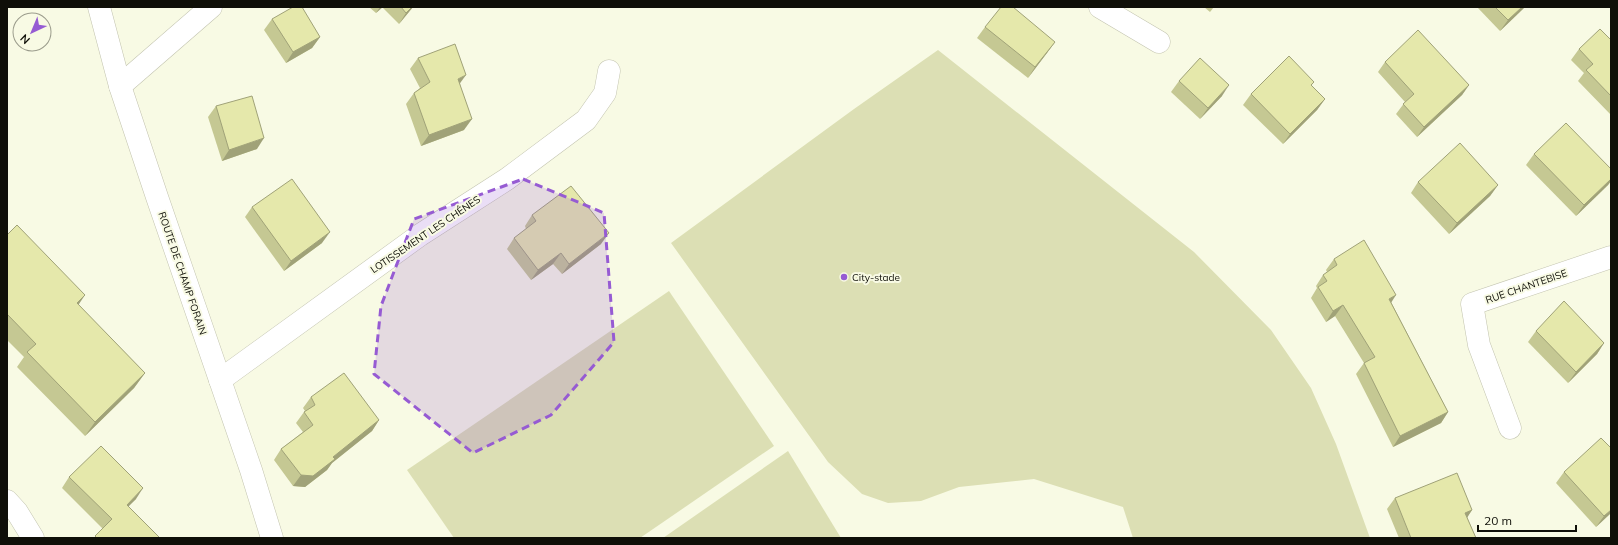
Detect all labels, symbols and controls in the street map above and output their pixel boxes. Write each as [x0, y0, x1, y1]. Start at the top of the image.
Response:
north arrow [12, 12, 52, 52]
text: N [17, 31, 33, 47]
street label: LOTISSEMENT LES CHÊNES [368, 193, 483, 276]
street label: ROUTE DE CHAMP FORAIN [155, 210, 210, 336]
street label: RUE CHANTEBISE [1484, 266, 1569, 307]
place label: City-stade [852, 271, 900, 284]
marker: City-stade [839, 272, 849, 282]
scale bar [1478, 507, 1576, 533]
text: 20 m [1484, 513, 1512, 528]

